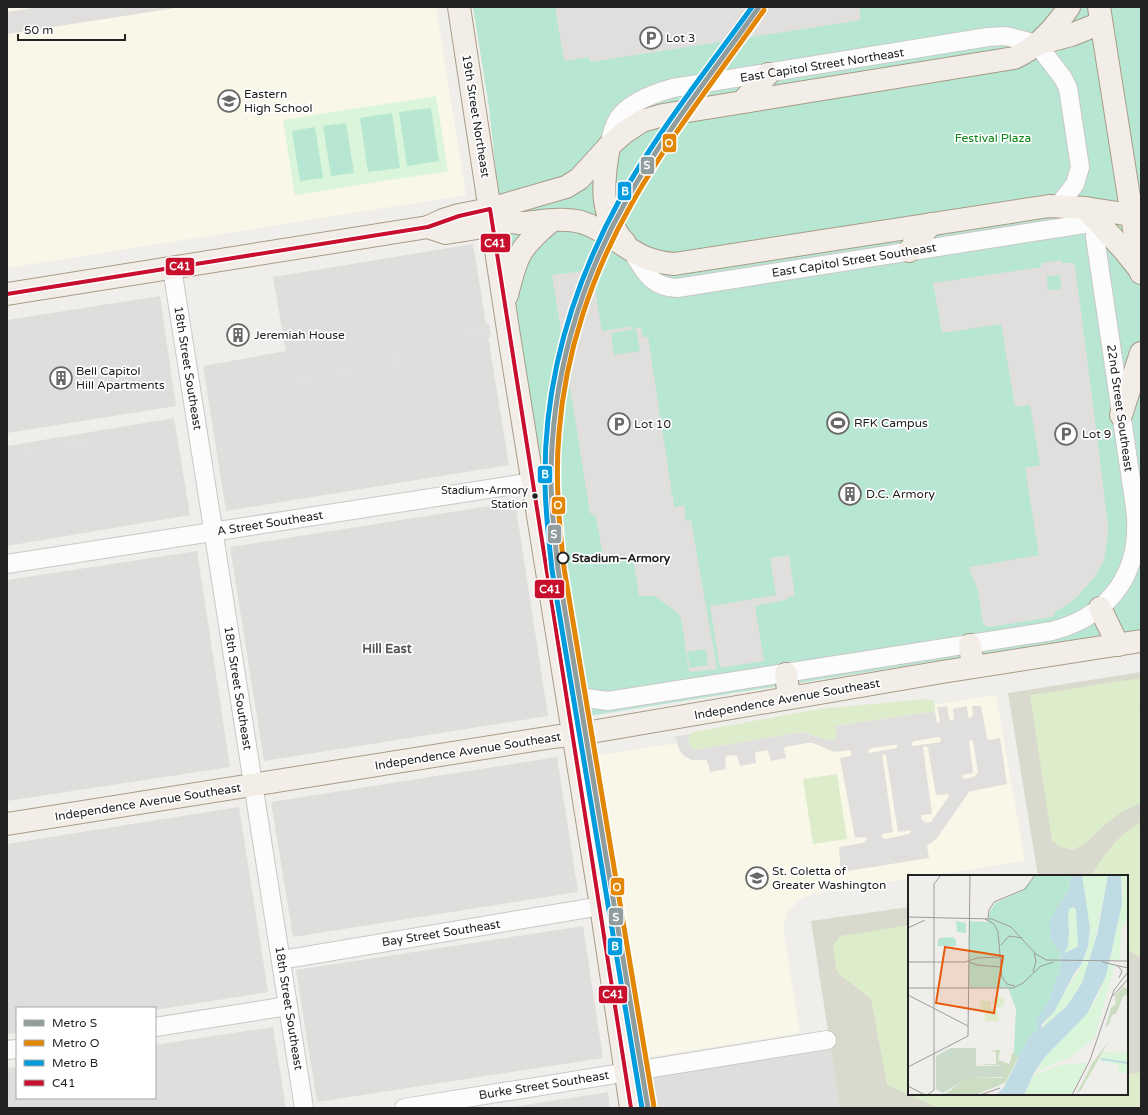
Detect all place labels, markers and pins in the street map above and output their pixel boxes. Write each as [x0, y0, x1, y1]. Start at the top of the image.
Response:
parking icon: Lot 3 [638, 25, 664, 51]
place label: Lot 3 [666, 31, 695, 45]
place label: Eastern High School [244, 87, 313, 115]
school or university icon: Eastern High School [216, 88, 242, 114]
building icon: Jeremiah House [225, 322, 251, 348]
place label: Jeremiah House [254, 328, 345, 342]
place label: Bell Capitol Hill Apartments [76, 364, 165, 392]
building icon: Bell Capitol Hill Apartments [48, 365, 74, 391]
sports icon: RFK Campus [825, 410, 851, 436]
parking icon: Lot 10 [606, 411, 632, 437]
place label: RFK Campus [854, 416, 928, 430]
place label: Lot 10 [634, 417, 671, 431]
parking icon: Lot 9 [1053, 421, 1079, 447]
place label: Lot 9 [1082, 427, 1111, 441]
building icon: D.C. Armory [837, 481, 863, 507]
place label: Stadium-Armory Station [441, 484, 528, 511]
place label: D.C. Armory [866, 487, 935, 501]
marker: Stadium-Armory Station [530, 491, 540, 501]
marker: Stadium–Armory [556, 551, 570, 565]
place label: Stadium–Armory [572, 551, 671, 566]
place label: St. Coletta of Greater Washington [772, 864, 886, 892]
school or university icon: St. Coletta of Greater Washington [744, 865, 770, 891]

